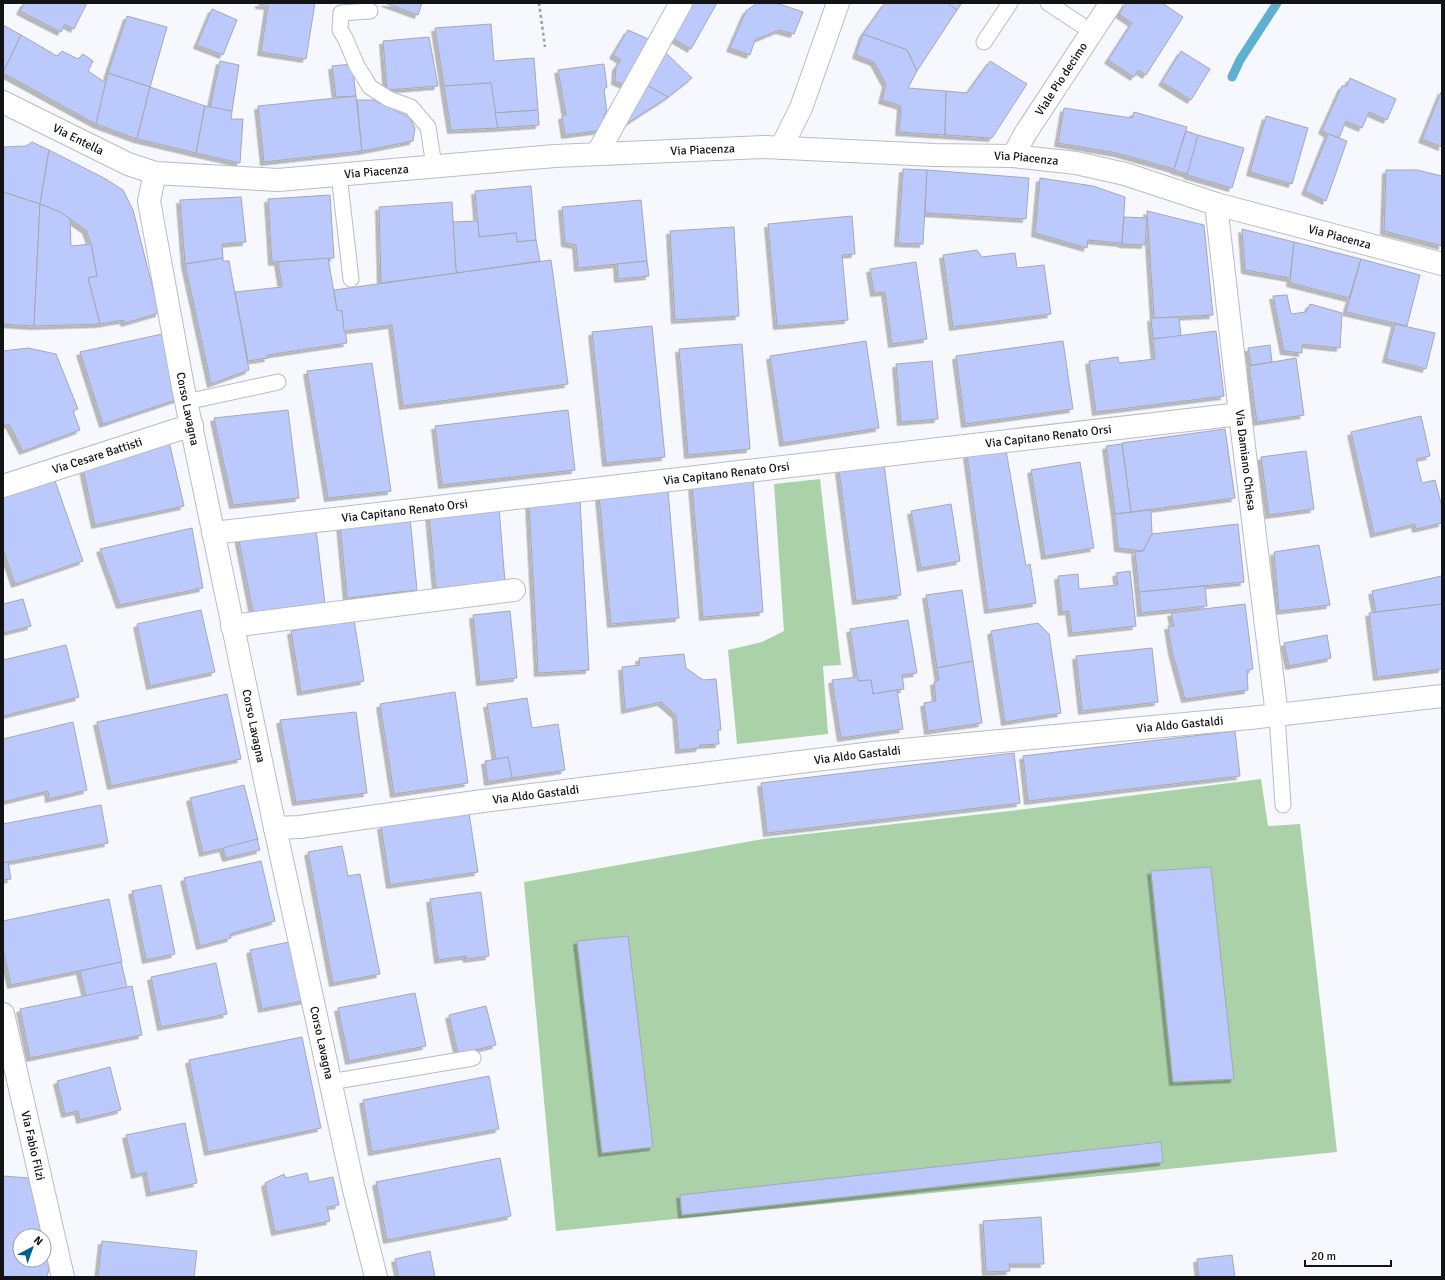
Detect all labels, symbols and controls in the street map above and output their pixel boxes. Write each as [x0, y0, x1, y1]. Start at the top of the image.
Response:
street label: Viale Pio decimo [1032, 40, 1091, 119]
street label: Via Entella [50, 121, 106, 159]
street label: Via Piacenza [670, 141, 735, 159]
street label: Via Piacenza [994, 149, 1059, 169]
street label: Via Piacenza [344, 162, 409, 182]
street label: Via Piacenza [1306, 222, 1373, 253]
street label: Corso Lavagna [172, 371, 202, 447]
street label: Via Damiano Chiesa [1232, 409, 1259, 512]
street label: Via Capitano Renato Orsi [985, 422, 1112, 451]
street label: Via Cesare Battisti [50, 434, 144, 478]
street label: Via Capitano Renato Orsi [663, 459, 791, 489]
street label: Via Capitano Renato Orsi [341, 497, 469, 526]
street label: Corso Lavagna [238, 688, 268, 764]
street label: Via Aldo Gastaldi [1136, 713, 1224, 736]
street label: Via Aldo Gastaldi [813, 743, 901, 768]
street label: Via Aldo Gastaldi [492, 782, 580, 808]
street label: Corso Lavagna [306, 1005, 337, 1081]
street label: Via Fabio Filzi [17, 1109, 48, 1182]
north arrow [12, 1228, 52, 1268]
text: N [31, 1233, 45, 1248]
scale bar [1305, 1242, 1391, 1268]
text: 20 m [1311, 1249, 1336, 1264]

